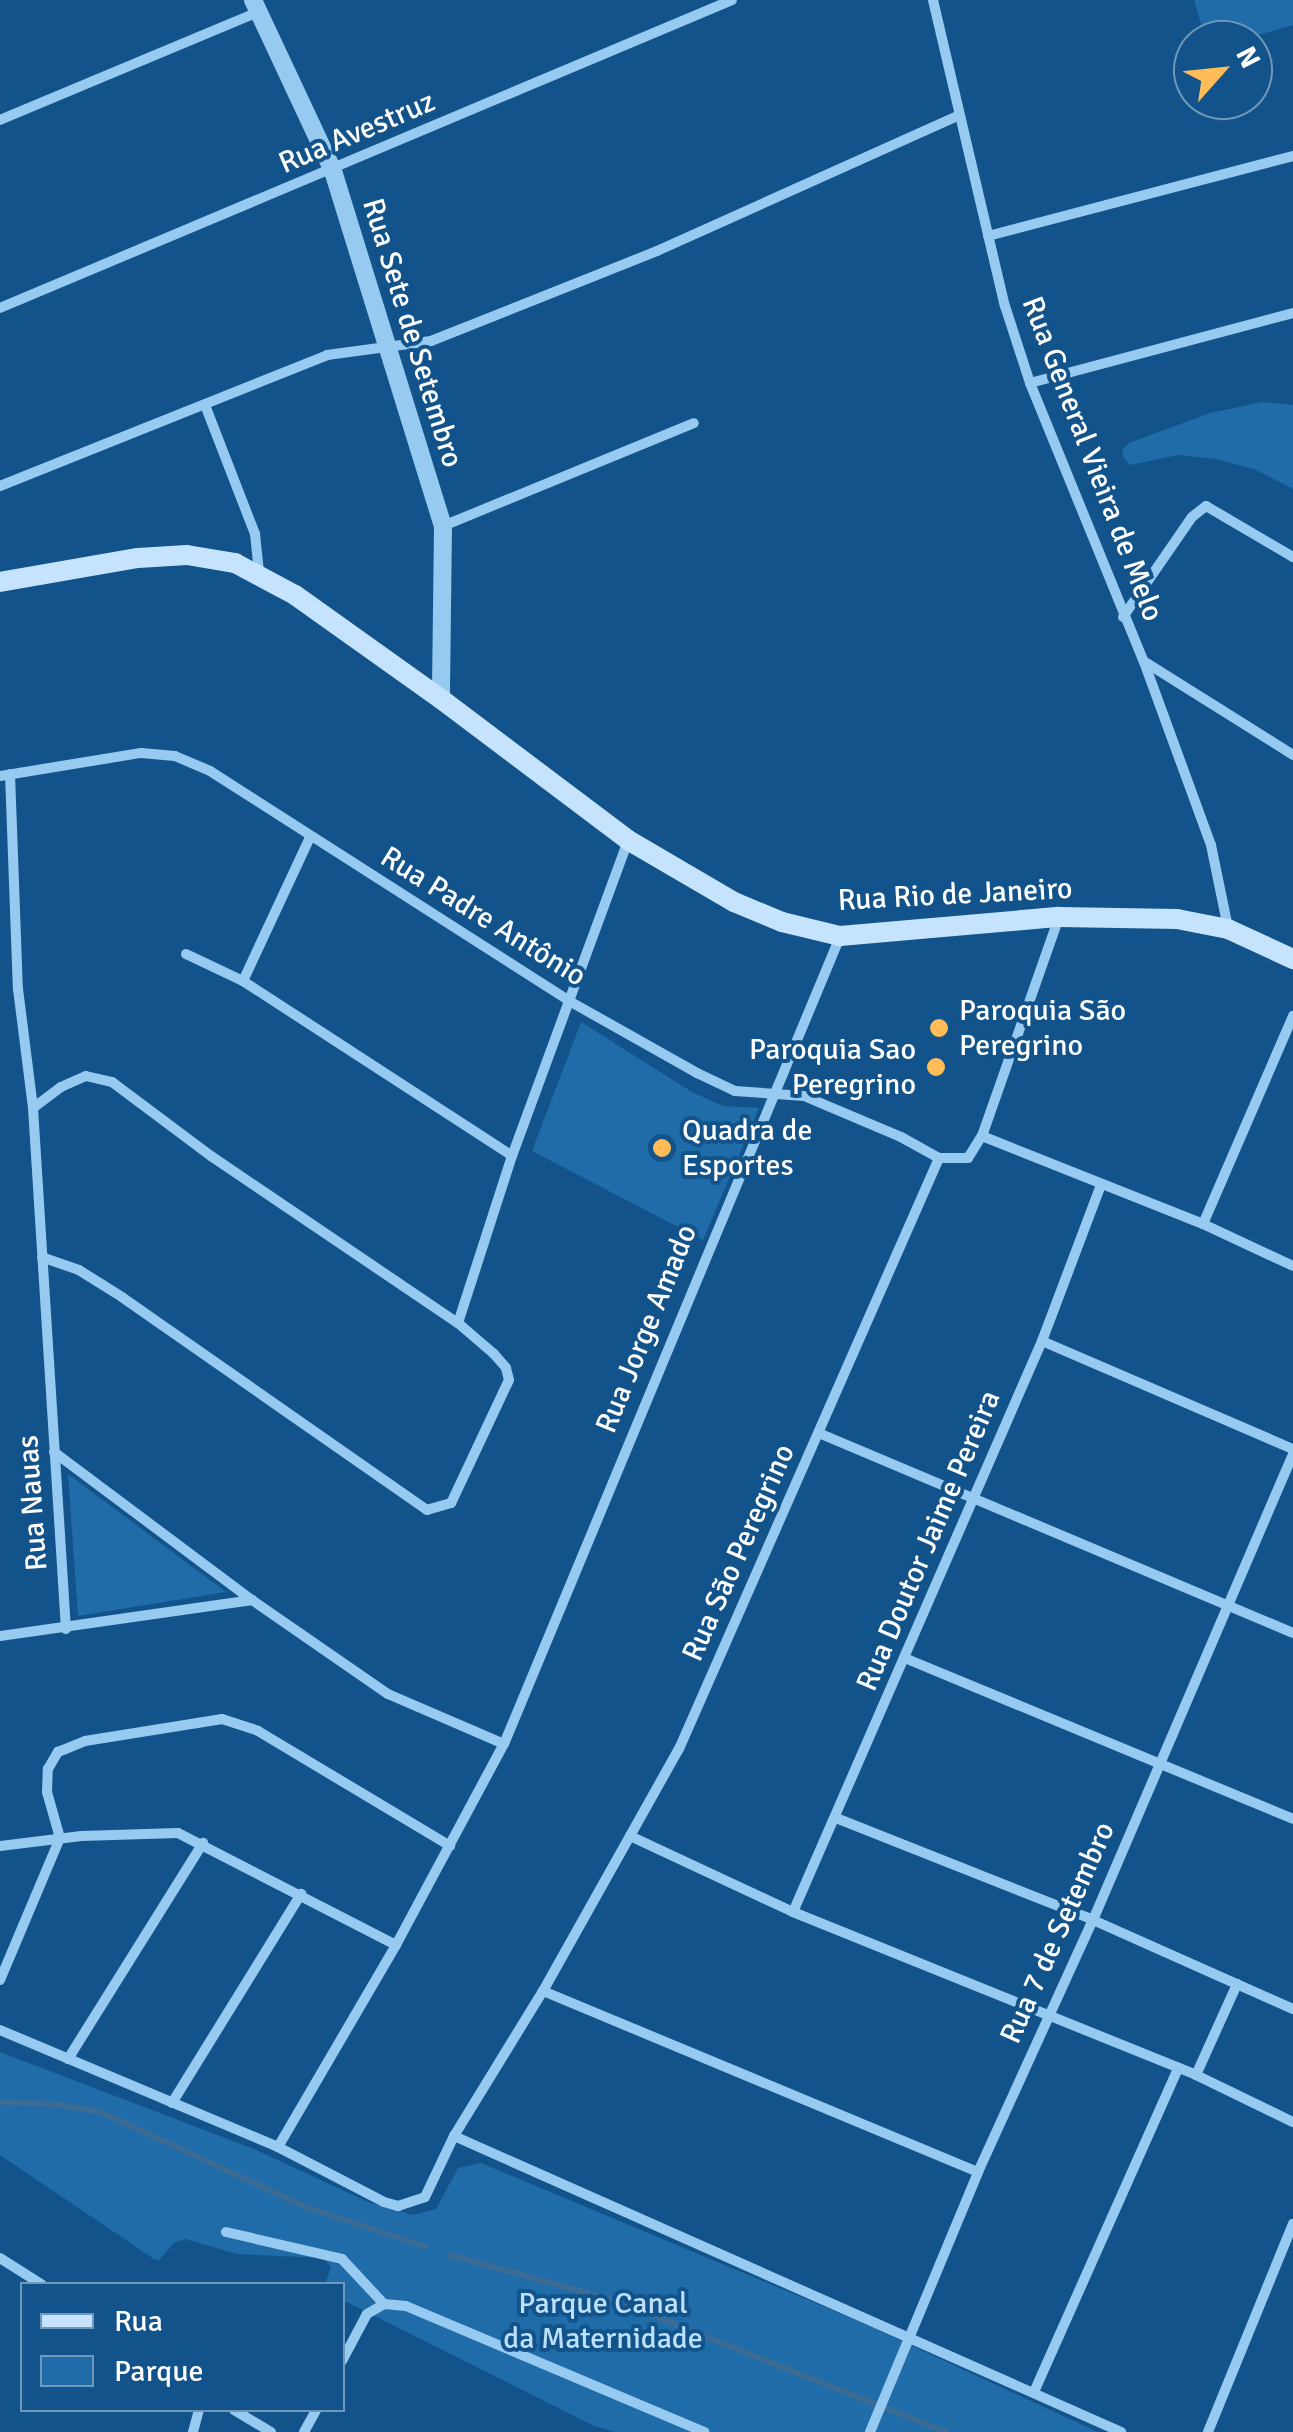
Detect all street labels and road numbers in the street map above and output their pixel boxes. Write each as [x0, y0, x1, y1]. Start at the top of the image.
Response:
street label: Rua Avestruz [273, 84, 441, 182]
street label: Rua Sete de Setembro [354, 194, 470, 472]
street label: Rua General Vieira de Melo [1013, 292, 1171, 626]
street label: Rua Padre Antônio [374, 839, 592, 995]
street label: Rua Rio de Janeiro [837, 871, 1073, 919]
street label: Rua Jorge Amado [589, 1219, 705, 1439]
street label: Rua Doutor Jaime Pereira [849, 1385, 1009, 1697]
street label: Rua Nauas [10, 1434, 56, 1572]
street label: Rua São Peregrino [675, 1439, 803, 1667]
street label: Rua 7 de Setembro [993, 1817, 1123, 2049]

